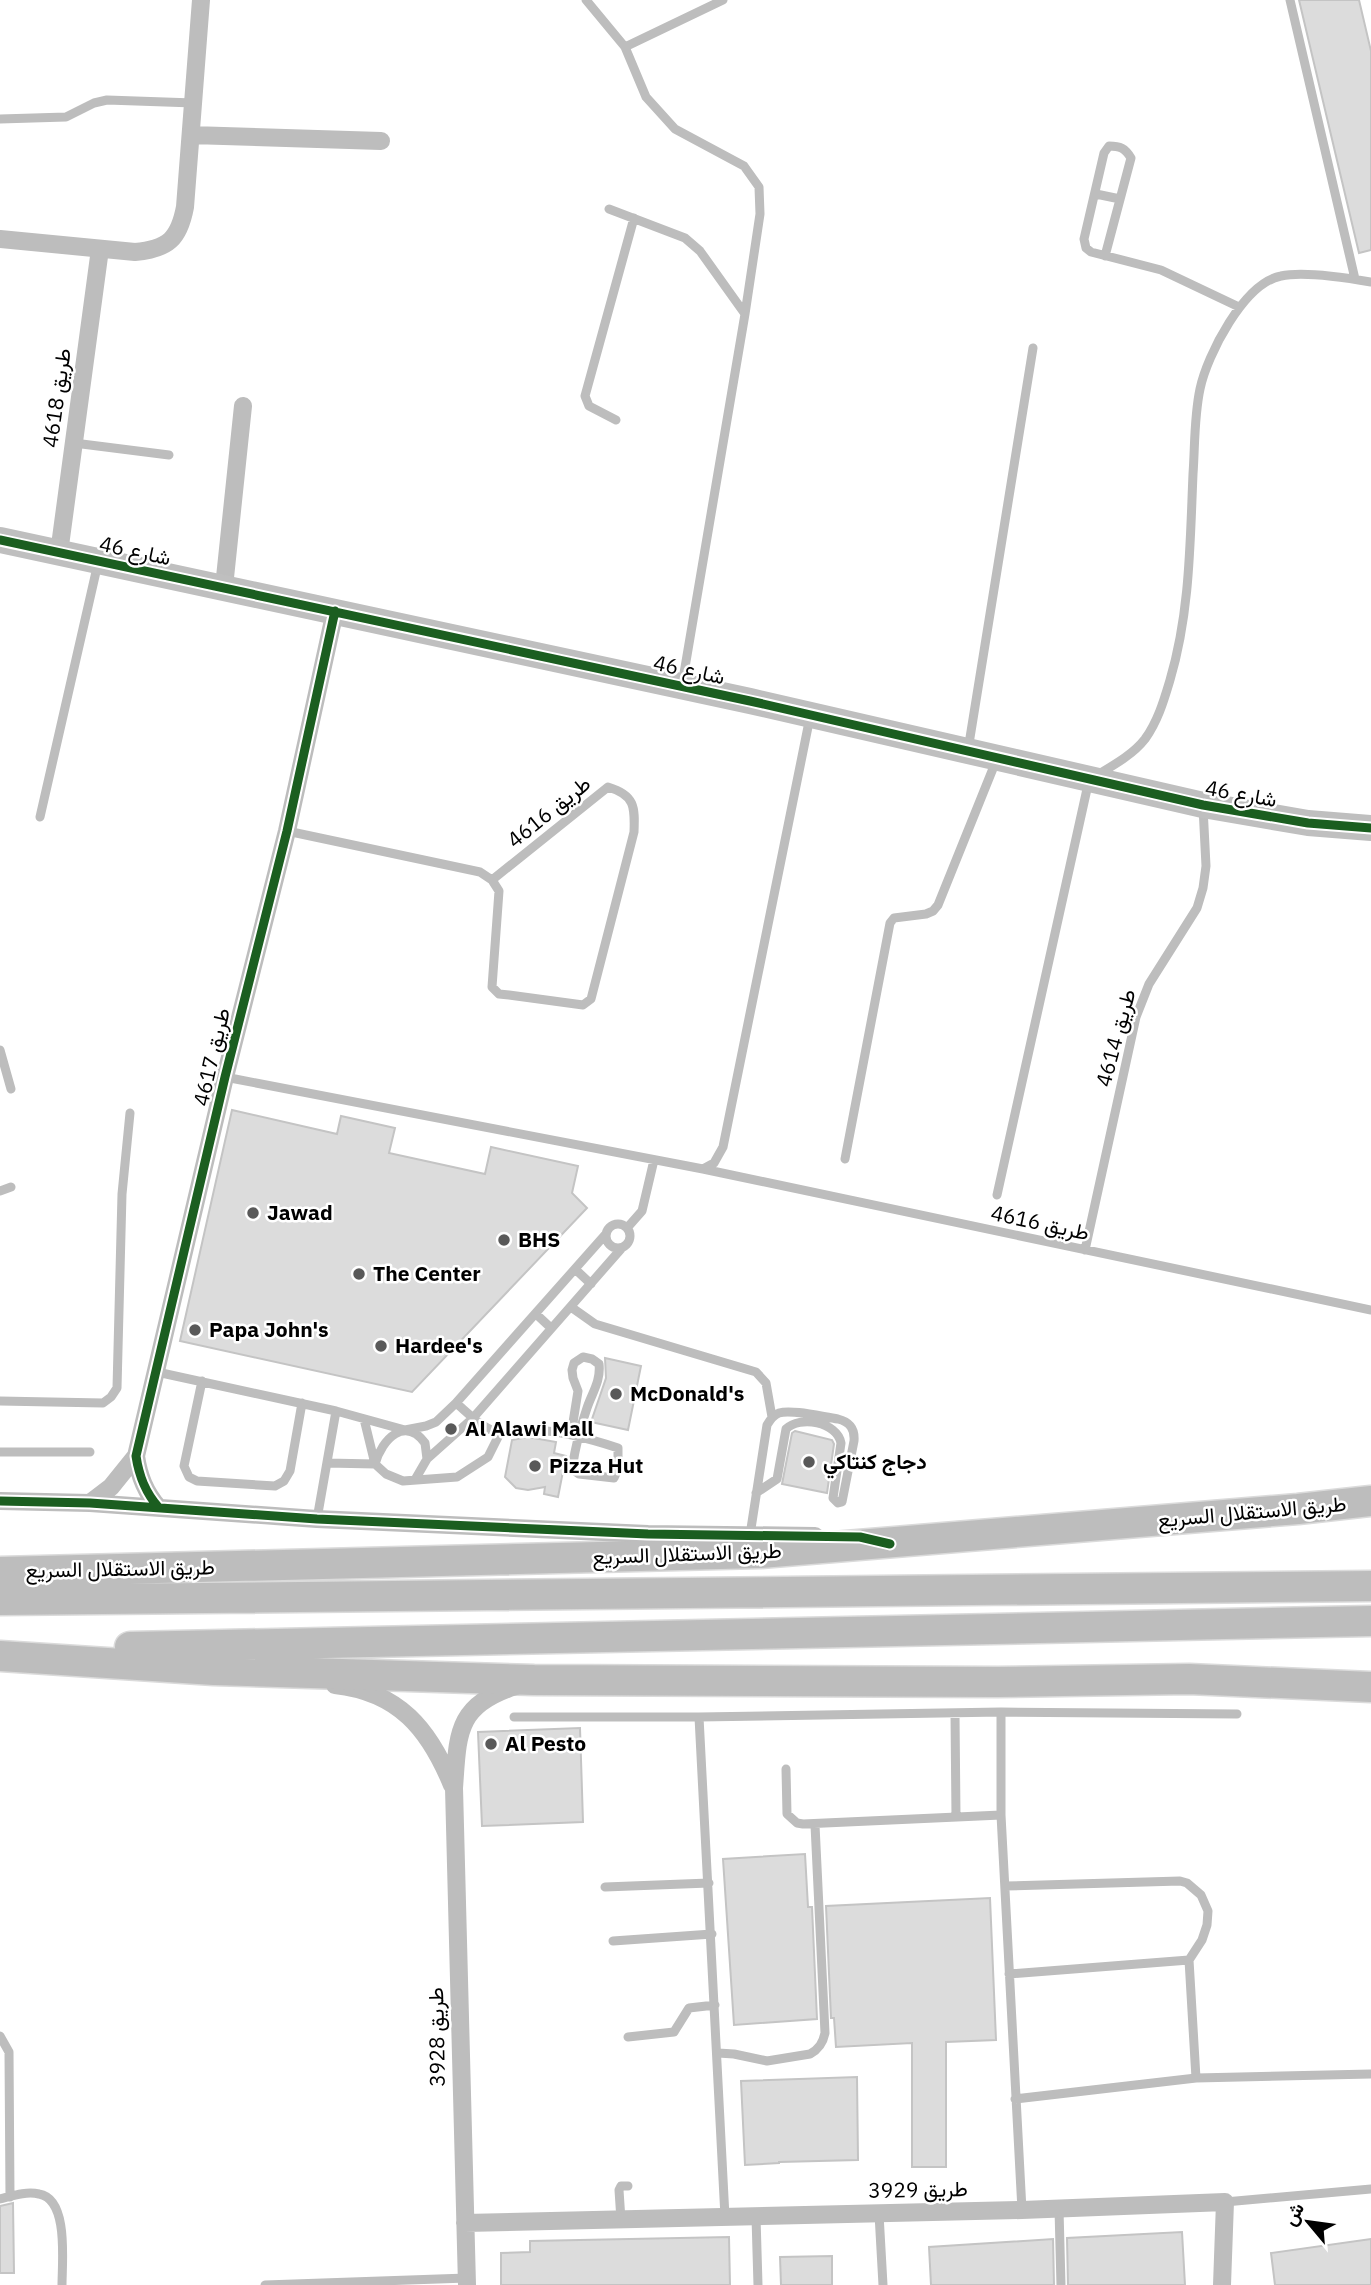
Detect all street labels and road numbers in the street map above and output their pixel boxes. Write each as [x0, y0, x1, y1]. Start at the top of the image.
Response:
street label: طريق 4618 [35, 346, 77, 449]
street label: شارع 46 [97, 529, 174, 572]
street label: شارع 46 [651, 648, 728, 691]
street label: طريق 4616 [501, 769, 596, 854]
street label: شارع 46 [1203, 773, 1279, 814]
street label: طريق 4614 [1089, 986, 1141, 1090]
street label: طريق 4617 [186, 1005, 236, 1109]
street label: طريق 4616 [988, 1198, 1092, 1246]
street label: طريق الاستقلال السريع [1156, 1489, 1348, 1534]
street label: طريق الاستقلال السريع [592, 1536, 782, 1571]
street label: طريق الاستقلال السريع [25, 1552, 215, 1585]
street label: طريق 3928 [421, 1987, 451, 2087]
street label: طريق 3929 [868, 2174, 968, 2204]

